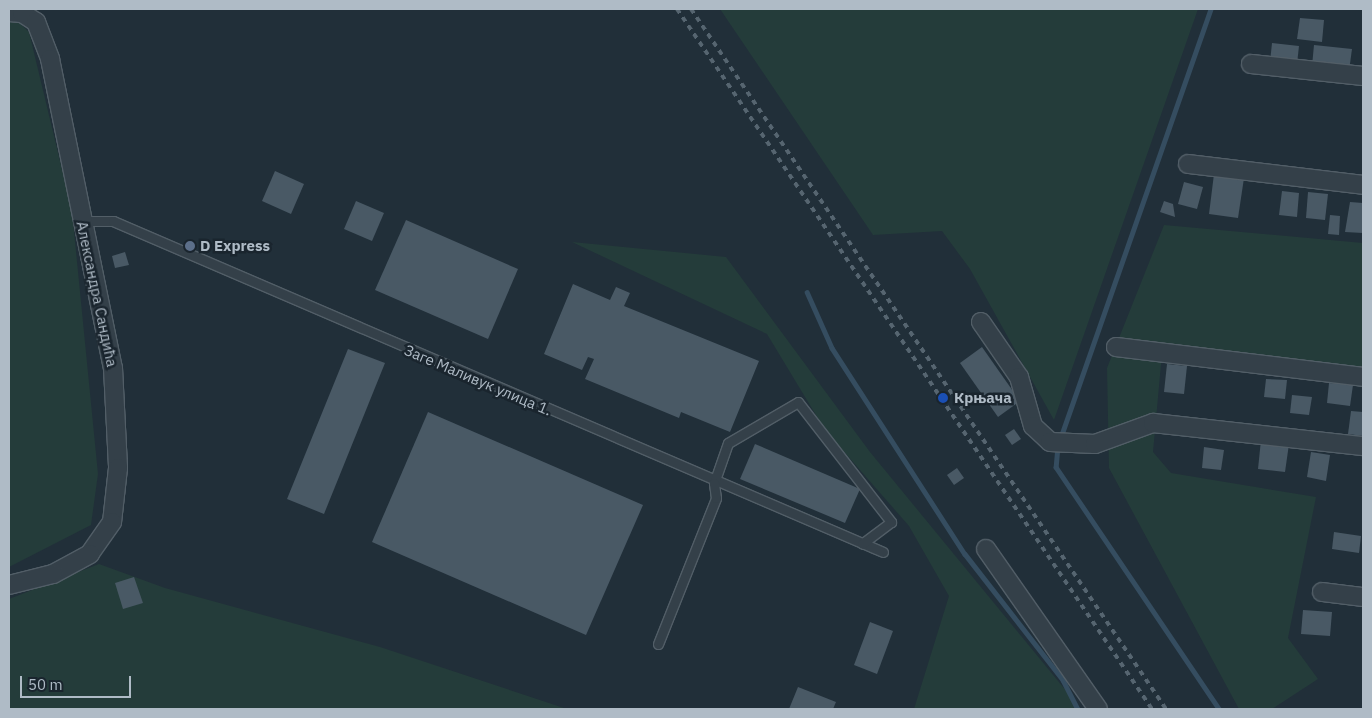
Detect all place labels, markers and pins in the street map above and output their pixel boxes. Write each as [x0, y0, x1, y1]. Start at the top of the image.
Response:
place label: D Express [200, 237, 270, 255]
marker: D Express [184, 240, 196, 252]
place label: Крњача [954, 389, 1012, 407]
marker: Крњача [936, 391, 950, 405]

